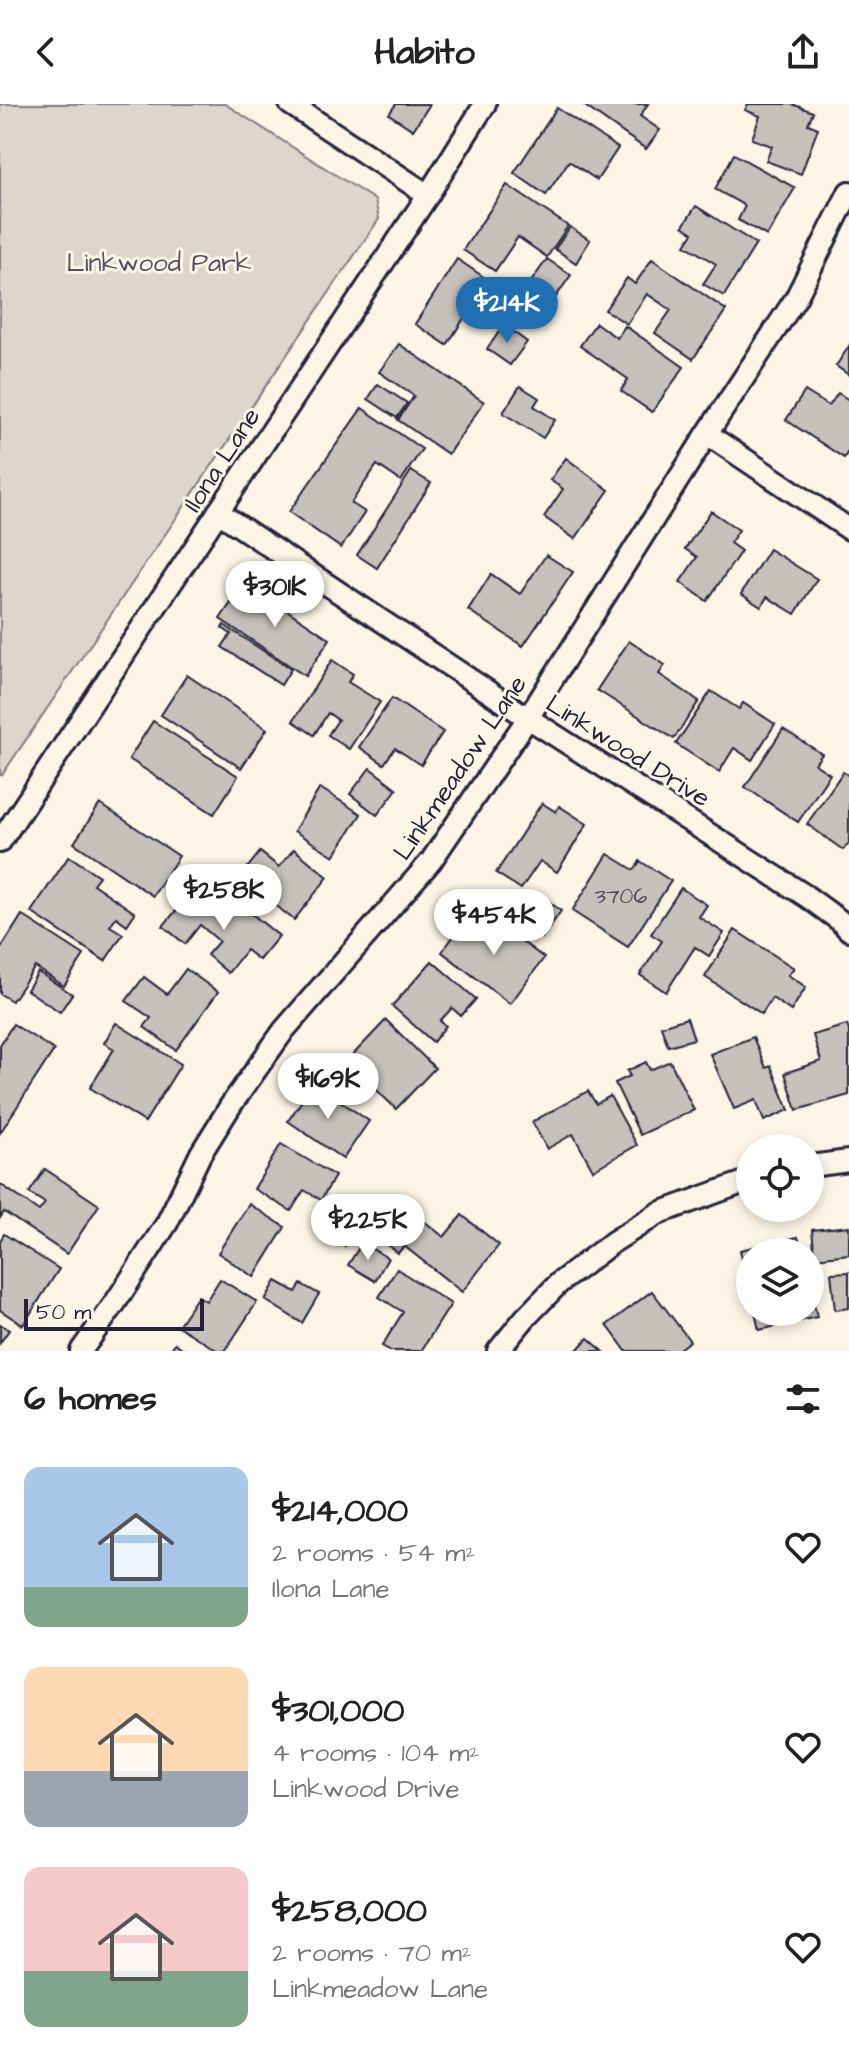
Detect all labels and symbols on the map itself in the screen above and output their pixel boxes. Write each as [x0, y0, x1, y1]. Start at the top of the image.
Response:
park label: Linkwood Park [66, 245, 252, 281]
pin: $214K [451, 277, 563, 345]
street label: Ilona Lane [175, 401, 269, 519]
pin: $301K [219, 561, 331, 629]
street label: Linkmeadow Lane [385, 668, 535, 868]
street label: Linkwood Drive [539, 686, 717, 816]
pin: $258K [168, 864, 280, 932]
house number: 3706 [595, 881, 647, 912]
pin: $454K [438, 889, 550, 957]
pin: $169K [272, 1053, 384, 1121]
pin: $225K [312, 1194, 424, 1262]
scale bar [24, 1295, 204, 1331]

